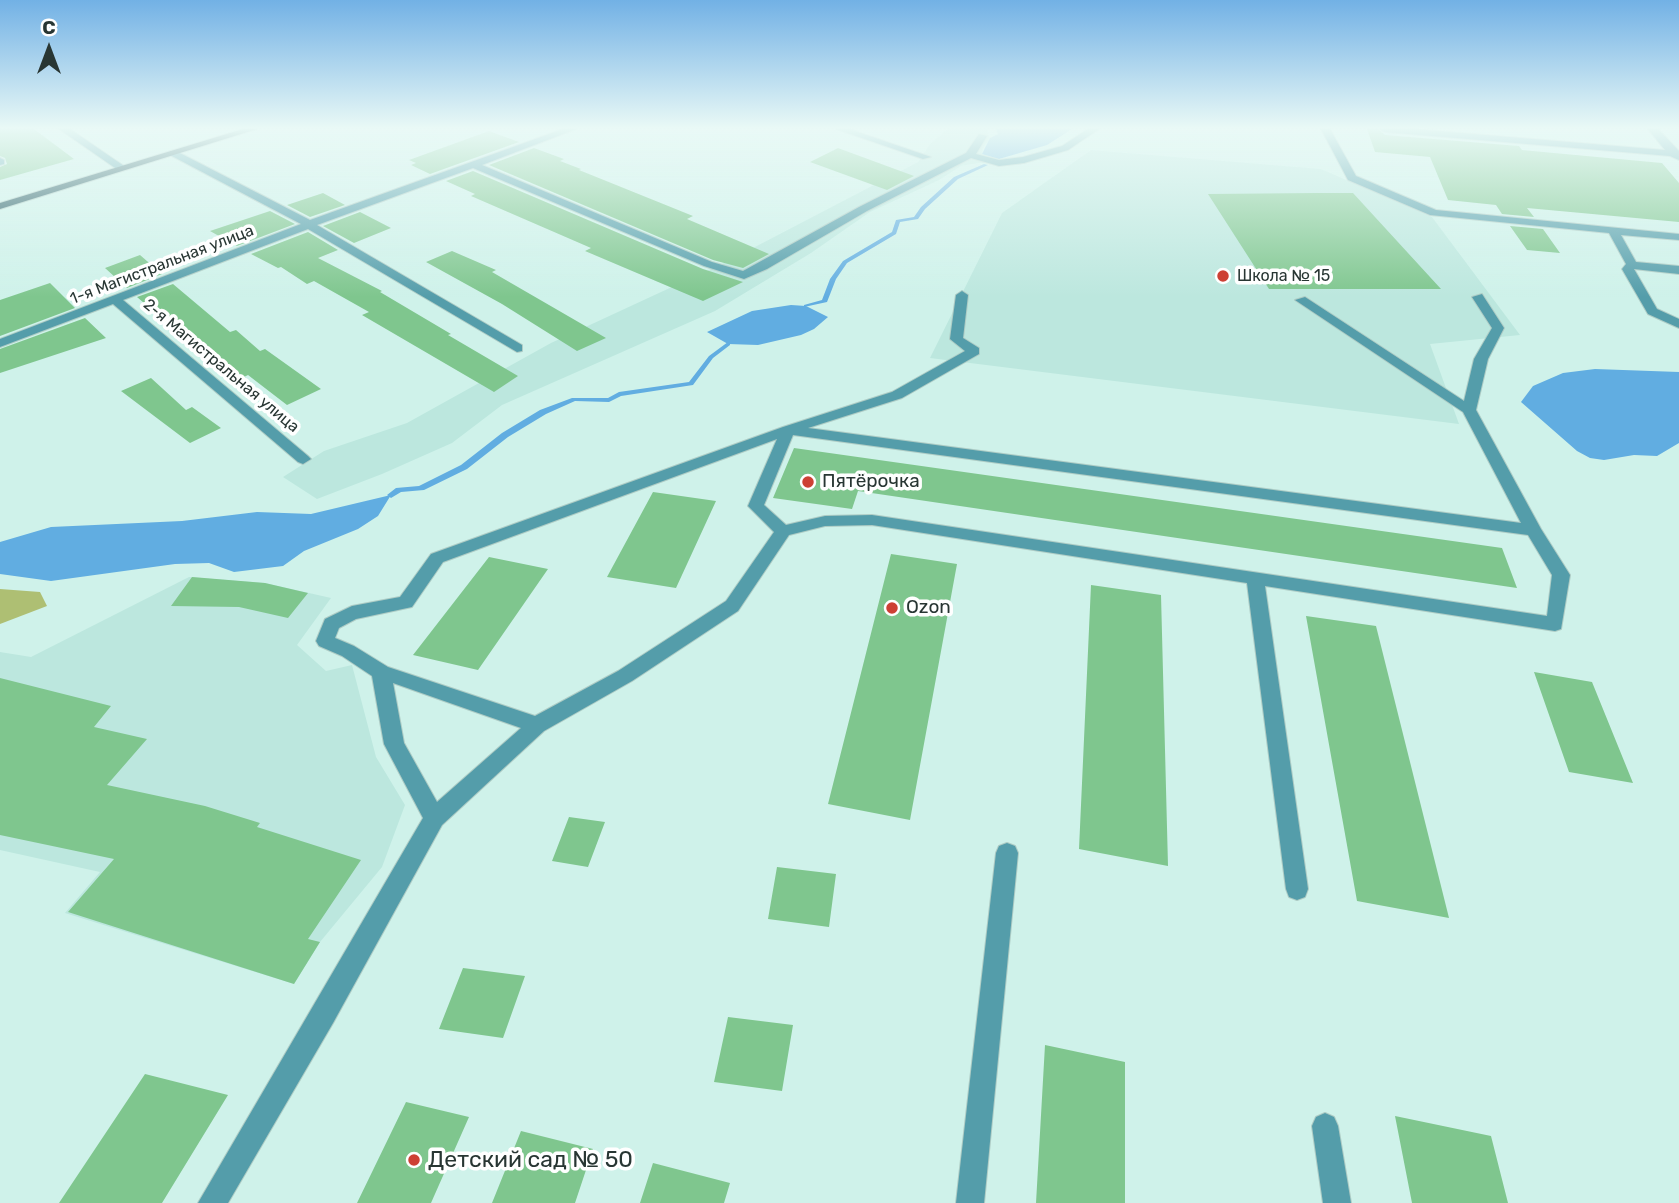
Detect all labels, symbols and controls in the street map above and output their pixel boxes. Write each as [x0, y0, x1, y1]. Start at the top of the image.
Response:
north arrow [14, 14, 84, 84]
text: С [42, 16, 56, 39]
street label: 1-я Магистральная улица [67, 221, 257, 309]
place label: Школа № 15 [1237, 266, 1330, 286]
marker: Школа № 15 [1215, 268, 1231, 284]
street label: 2-я Магистральная улица [139, 295, 303, 437]
place label: Пятёрочка [822, 471, 920, 493]
marker: Пятёрочка [800, 474, 816, 490]
place label: Ozon [906, 597, 951, 619]
marker: Ozon [884, 600, 900, 616]
place label: Детский сад № 50 [428, 1146, 633, 1174]
marker: Детский сад № 50 [406, 1152, 422, 1168]

